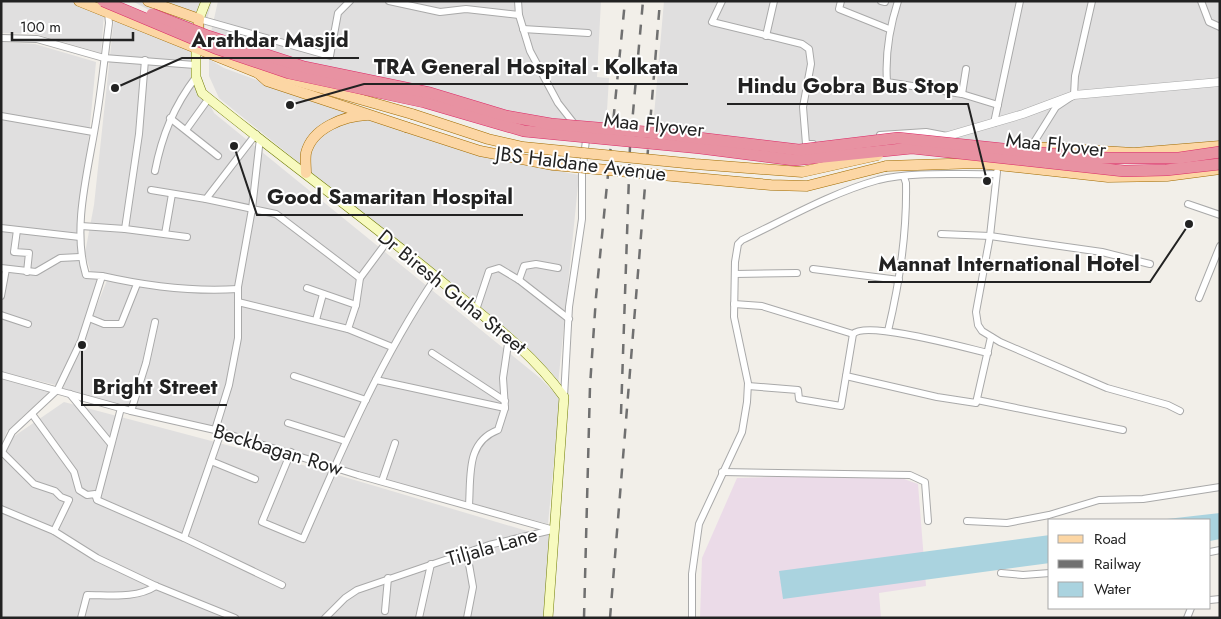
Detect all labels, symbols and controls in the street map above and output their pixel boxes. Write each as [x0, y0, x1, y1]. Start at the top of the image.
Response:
scale bar [12, 10, 134, 42]
text: 100 m [20, 16, 61, 38]
callout: Arathdar Masjid [182, 22, 359, 58]
text: Arathdar Masjid [190, 25, 349, 55]
callout: TRA General Hospital - Kolkata [364, 48, 688, 84]
text: TRA General Hospital - Kolkata [374, 52, 678, 82]
callout: Hindu Gobra Bus Stop [727, 68, 968, 104]
text: Hindu Gobra Bus Stop [737, 71, 959, 101]
street label: Maa Flyover [602, 105, 706, 145]
street label: Maa Flyover [1004, 125, 1108, 165]
street label: JBS Haldane Avenue [491, 139, 668, 189]
callout: Good Samaritan Hospital [257, 179, 523, 215]
text: Good Samaritan Hospital [267, 182, 513, 212]
street label: Dr Biresh Guha Street [371, 223, 533, 361]
callout: Mannat International Hotel [868, 246, 1150, 282]
text: Mannat International Hotel [878, 249, 1140, 279]
callout: Bright Street [82, 369, 227, 405]
text: Bright Street [93, 372, 218, 402]
street label: Beckbagan Row [210, 417, 347, 484]
legend [1048, 519, 1211, 609]
street label: Tiljala Lane [443, 520, 541, 574]
text: Road [1094, 528, 1126, 550]
text: Railway [1094, 553, 1141, 575]
text: Water [1094, 578, 1132, 600]

